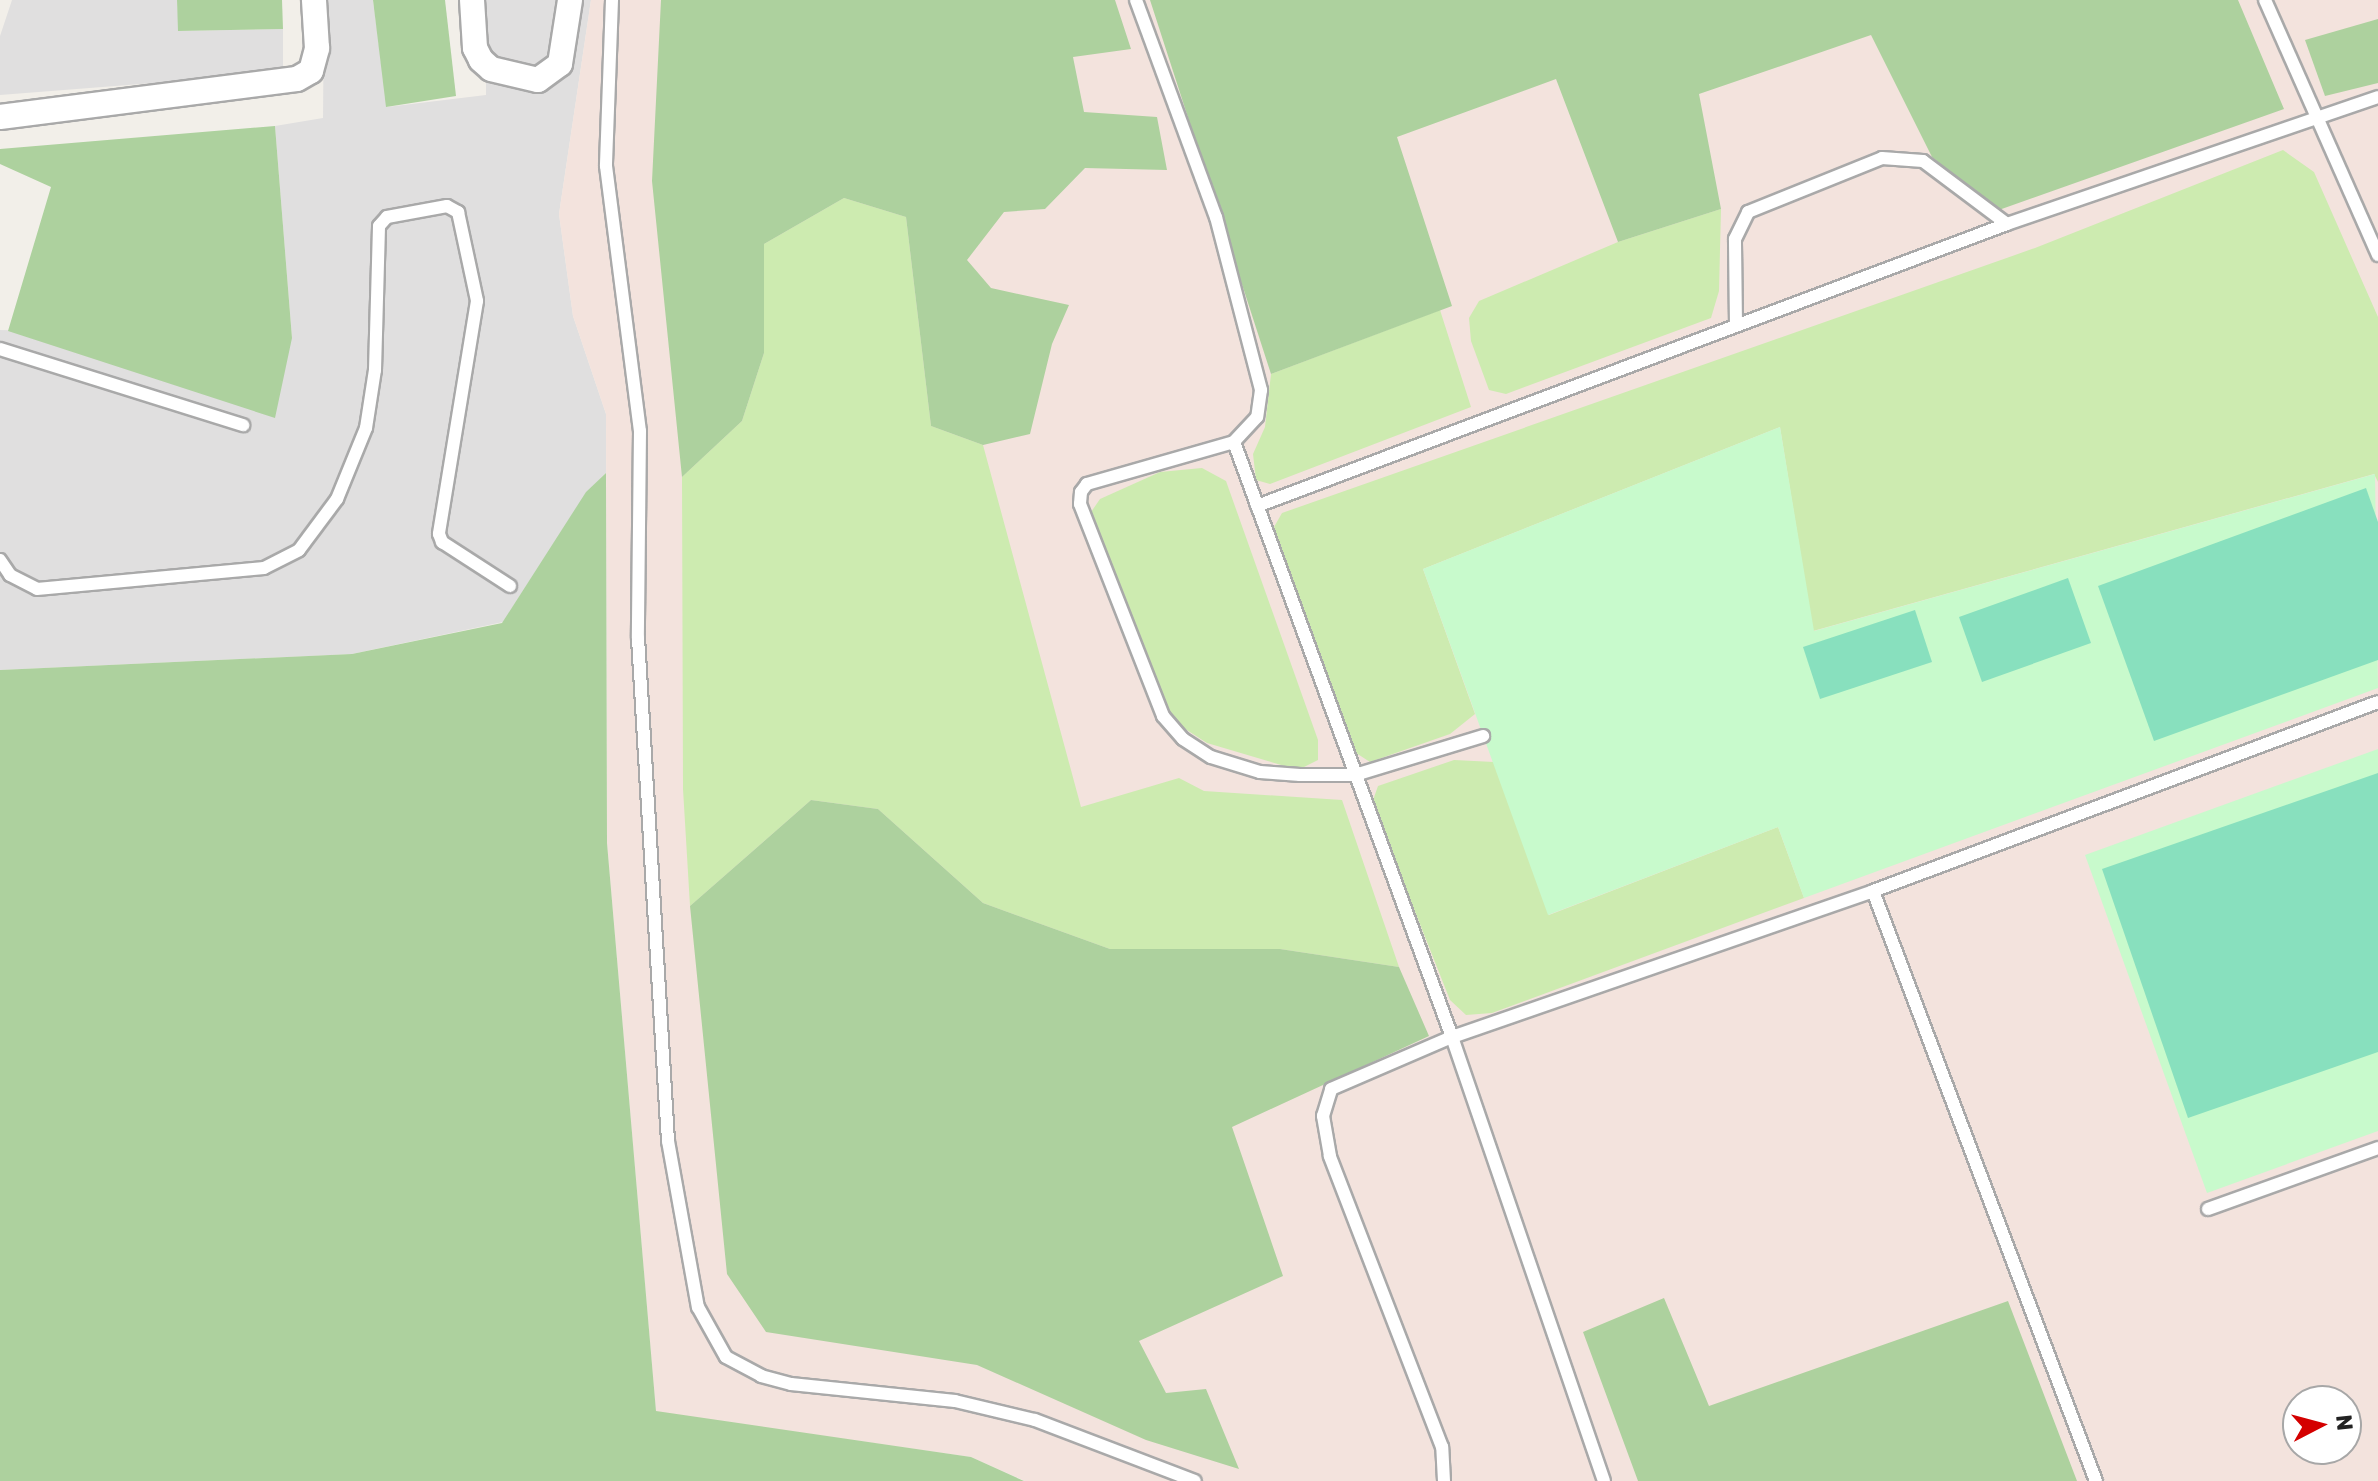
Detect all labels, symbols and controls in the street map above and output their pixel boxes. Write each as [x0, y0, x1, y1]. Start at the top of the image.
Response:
north arrow [2282, 1385, 2362, 1465]
text: N [2330, 1413, 2359, 1432]

